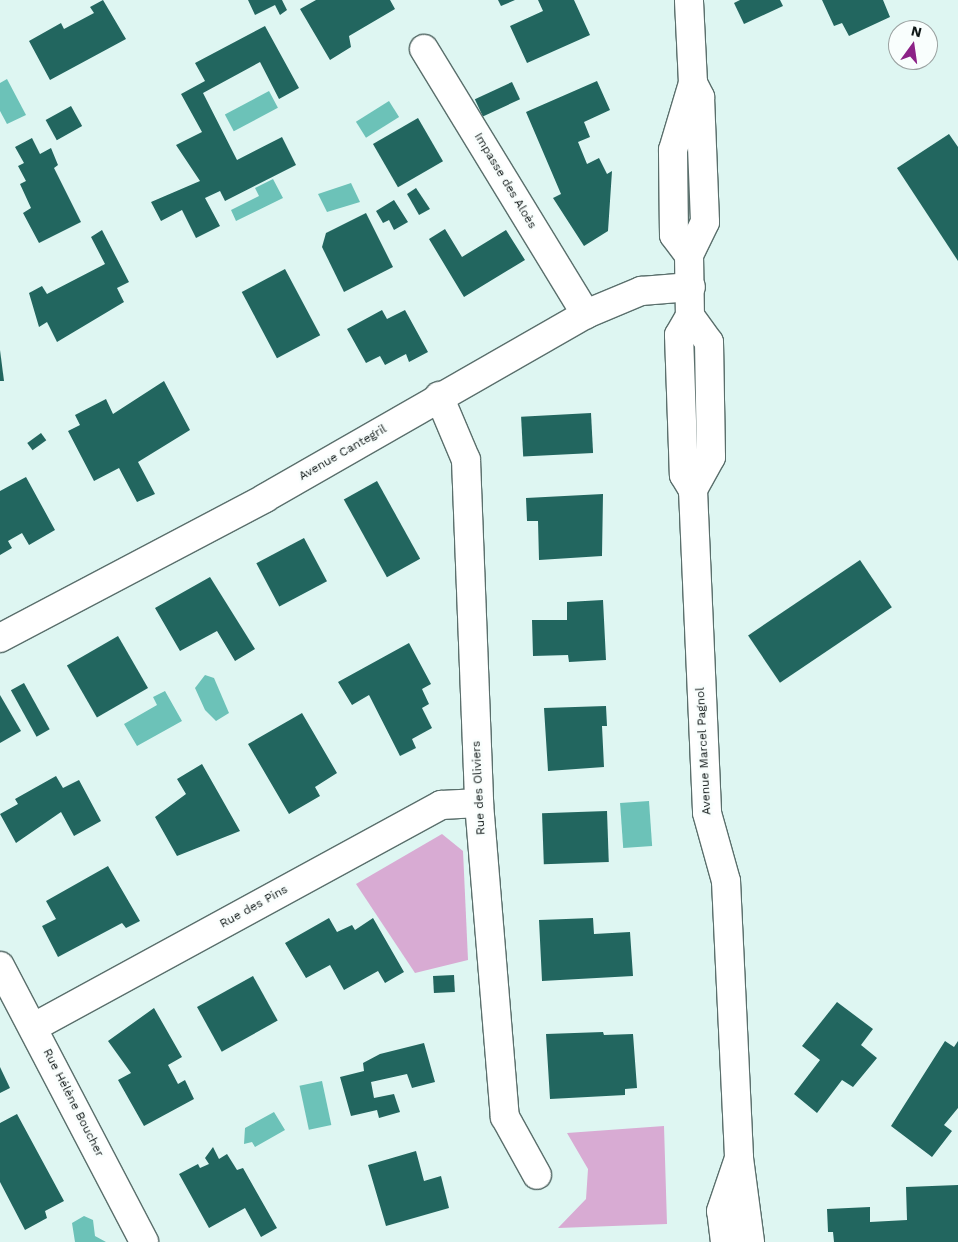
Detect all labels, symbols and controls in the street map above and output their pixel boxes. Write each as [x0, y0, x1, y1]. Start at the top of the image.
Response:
north arrow [888, 20, 938, 70]
text: N [909, 22, 923, 40]
street label: Impasse des Aloès [471, 130, 539, 232]
street label: Avenue Cantegril [297, 422, 389, 484]
street label: Avenue Marcel Pagnol [693, 687, 715, 815]
street label: Rue des Oliviers [469, 741, 489, 835]
street label: Rue des Pins [218, 882, 290, 932]
street label: Rue Hélène Boucher [39, 1047, 107, 1159]

